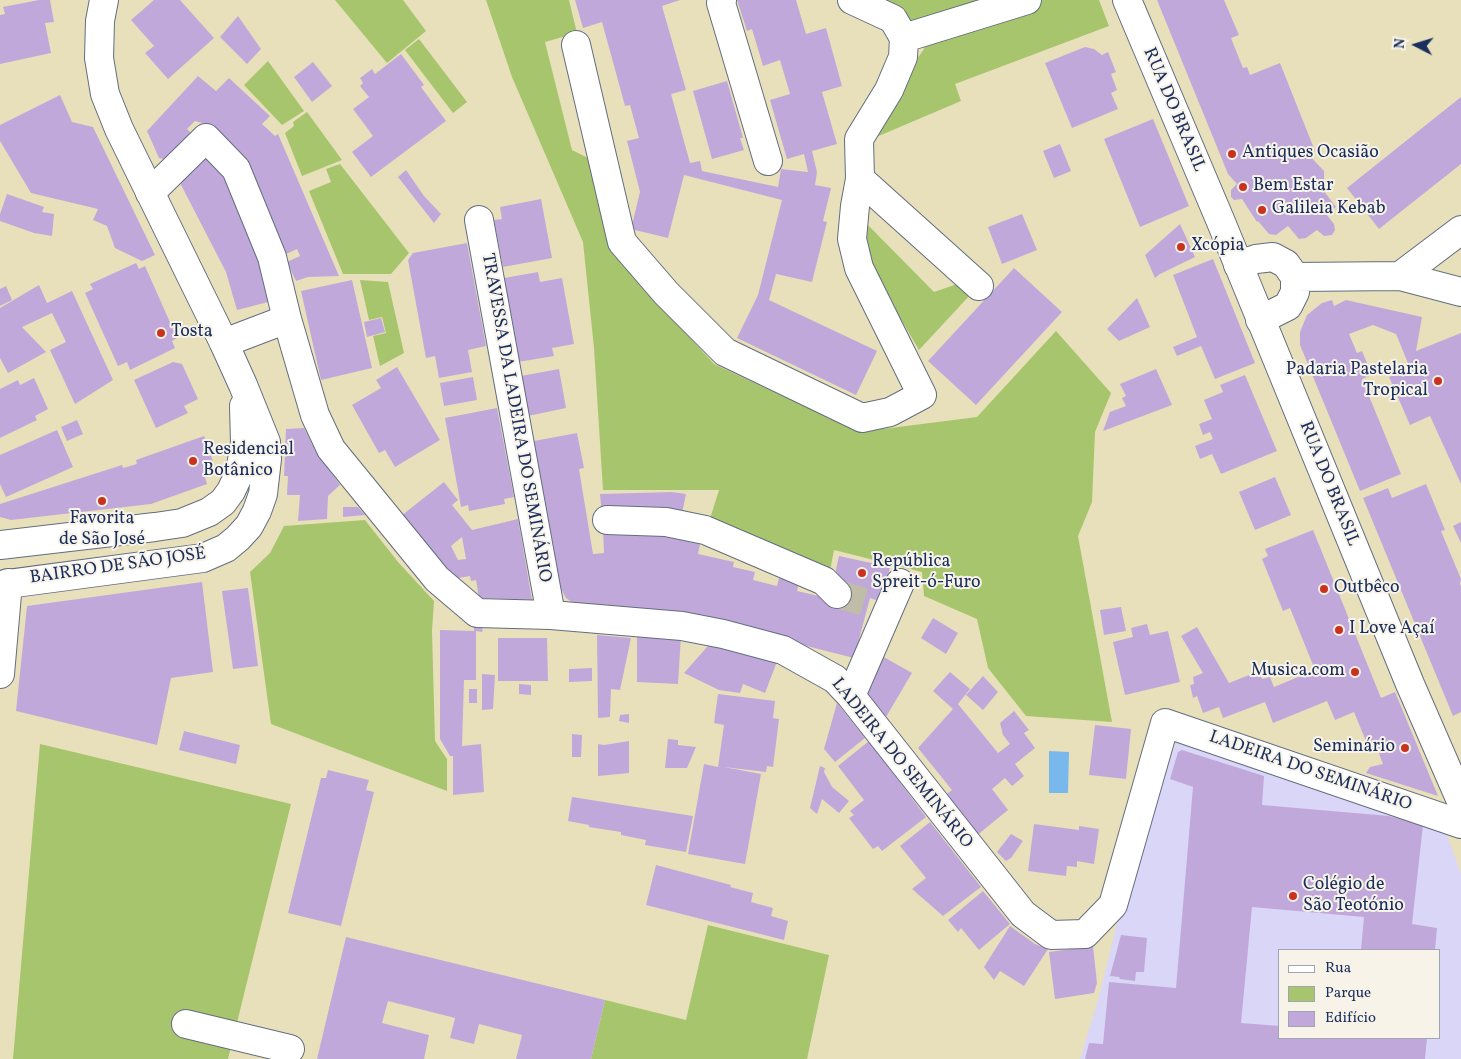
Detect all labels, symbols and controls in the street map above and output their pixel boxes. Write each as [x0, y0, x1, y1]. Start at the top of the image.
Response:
north arrow [1391, 20, 1441, 70]
text: N [1391, 38, 1410, 50]
street label: RUA DO BRASIL [1137, 45, 1209, 175]
place label: Antiques Ocasião [1242, 143, 1379, 165]
marker: Antiques Ocasião [1226, 148, 1238, 160]
place label: Bem Estar [1253, 176, 1334, 198]
marker: Bem Estar [1237, 181, 1249, 193]
place label: Galileia Kebab [1272, 199, 1385, 221]
marker: Galileia Kebab [1256, 204, 1268, 216]
place label: Xcópia [1191, 236, 1244, 258]
marker: Xcópia [1175, 241, 1187, 253]
street label: TRAVESSA DA LADEIRA DO SEMINÁRIO [475, 252, 555, 584]
place label: Tosta [171, 322, 213, 344]
marker: Tosta [155, 327, 167, 339]
place label: Padaria Pastelaria Tropical [1286, 360, 1428, 402]
marker: Padaria Pastelaria Tropical [1432, 375, 1444, 387]
street label: RUA DO BRASIL [1293, 419, 1363, 549]
place label: Residencial Botânico [203, 440, 294, 482]
marker: Residencial Botânico [187, 455, 199, 467]
marker: Favorita de São José [96, 495, 108, 507]
place label: Favorita de São José [59, 509, 145, 552]
street label: BAIRRO DE SÃO JOSÉ [29, 544, 207, 590]
place label: República Spreit-ó-Furo [872, 552, 981, 594]
marker: República Spreit-ó-Furo [856, 567, 868, 579]
place label: Outbêco [1334, 578, 1400, 600]
marker: Outbêco [1318, 583, 1330, 595]
place label: I Love Açaí [1349, 619, 1435, 641]
marker: I Love Açaí [1333, 624, 1345, 636]
place label: Musica.com [1251, 661, 1345, 683]
marker: Musica.com [1349, 666, 1361, 678]
street label: LADEIRA DO SEMINÁRIO [826, 674, 976, 854]
street label: LADEIRA DO SEMINÁRIO [1206, 727, 1414, 817]
place label: Seminário [1313, 737, 1395, 759]
marker: Seminário [1399, 742, 1411, 754]
place label: Colégio de São Teotónio [1303, 875, 1404, 918]
marker: Colégio de São Teotónio [1287, 890, 1299, 902]
legend [1278, 949, 1441, 1039]
text: Rua [1325, 958, 1351, 979]
text: Parque [1325, 983, 1371, 1004]
text: Edifício [1325, 1008, 1376, 1029]

